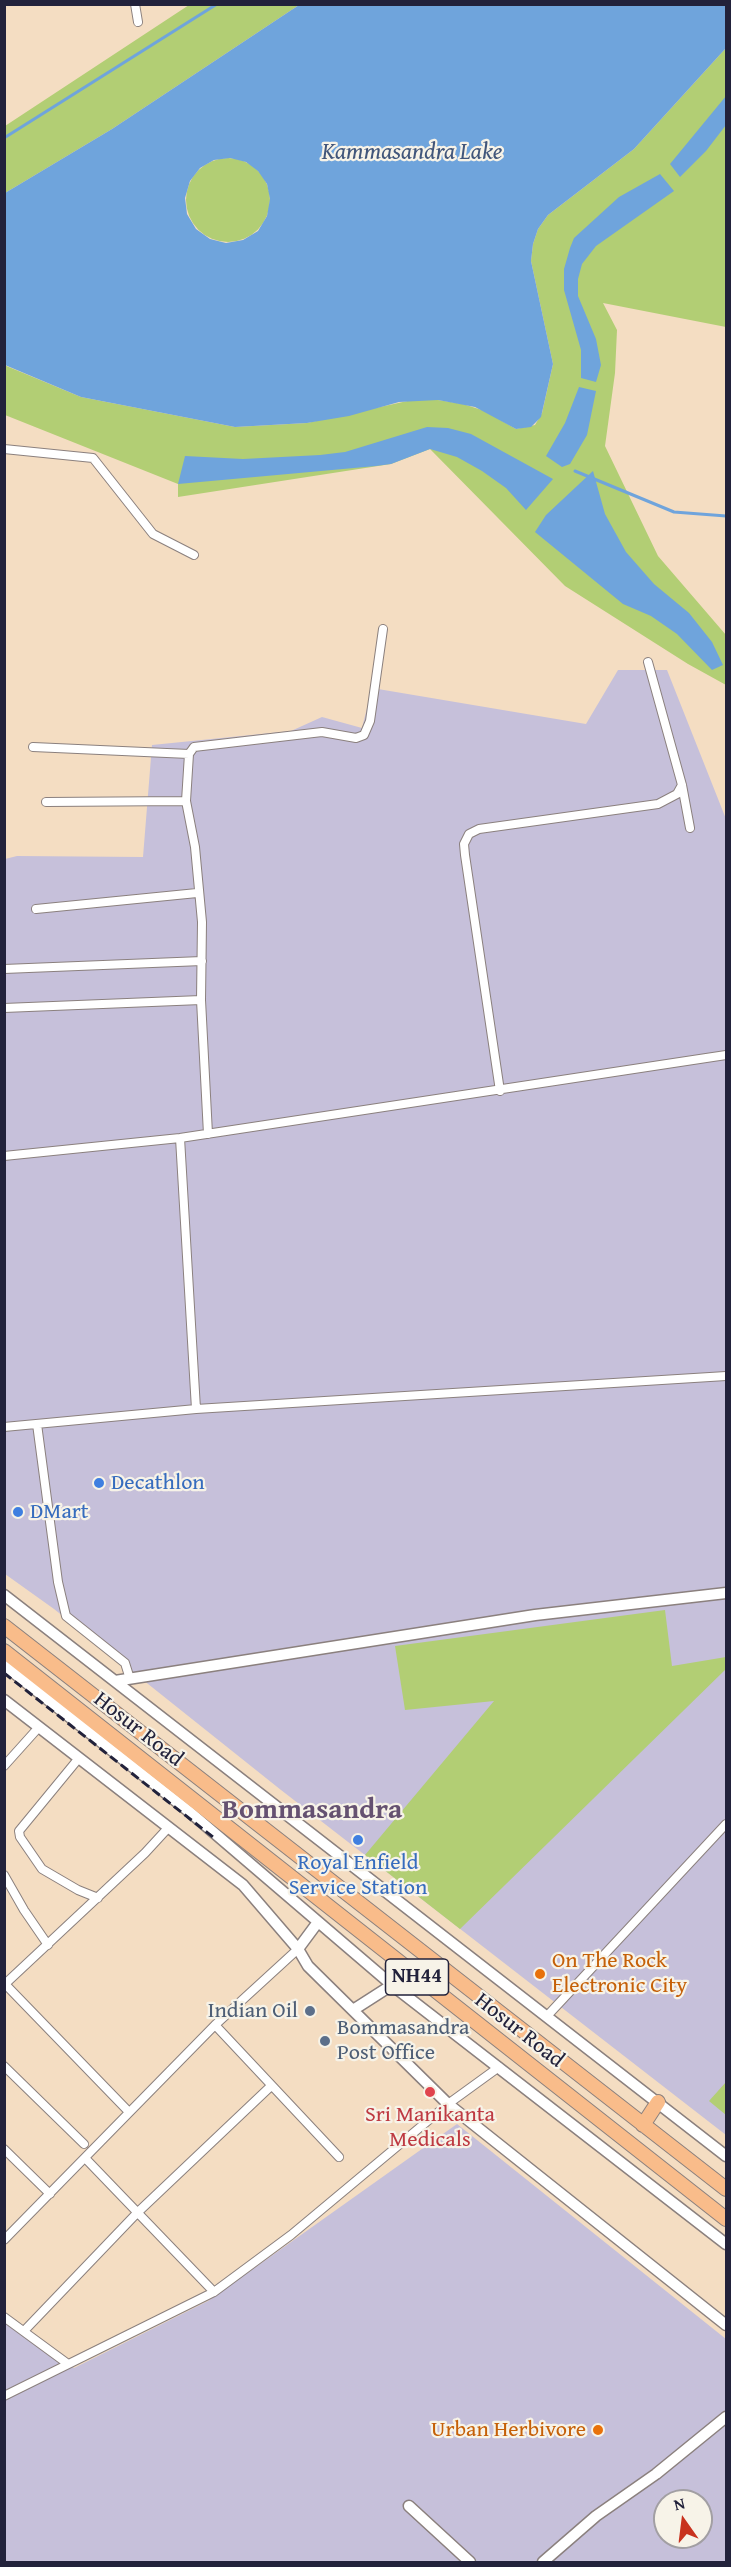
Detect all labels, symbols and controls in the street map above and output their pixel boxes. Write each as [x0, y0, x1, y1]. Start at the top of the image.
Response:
water label: Kammasandra Lake [322, 139, 502, 167]
place label: Decathlon [111, 1470, 205, 1496]
marker: Decathlon [92, 1476, 106, 1490]
place label: DMart [30, 1499, 89, 1525]
marker: DMart [11, 1505, 25, 1519]
street label: Hosur Road [88, 1687, 188, 1773]
district label: Bommasandra [222, 1794, 402, 1828]
marker: Royal Enfield Service Station [351, 1833, 365, 1847]
place label: Royal Enfield Service Station [289, 1850, 427, 1902]
place label: On The Rock Electronic City [552, 1948, 687, 2000]
road number: NH44 [386, 1959, 448, 1995]
marker: On The Rock Electronic City [533, 1967, 547, 1981]
street label: Hosur Road [469, 1988, 569, 2074]
place label: Indian Oil [208, 1998, 298, 2024]
marker: Indian Oil [303, 2004, 317, 2018]
place label: Bommasandra Post Office [337, 2015, 470, 2066]
marker: Bommasandra Post Office [318, 2034, 332, 2048]
marker: Sri Manikanta Medicals [423, 2085, 437, 2099]
place label: Sri Manikanta Medicals [365, 2102, 495, 2154]
place label: Urban Herbivore [431, 2417, 586, 2443]
marker: Urban Herbivore [591, 2423, 605, 2437]
north arrow [653, 2489, 713, 2549]
text: N [671, 2491, 687, 2516]

